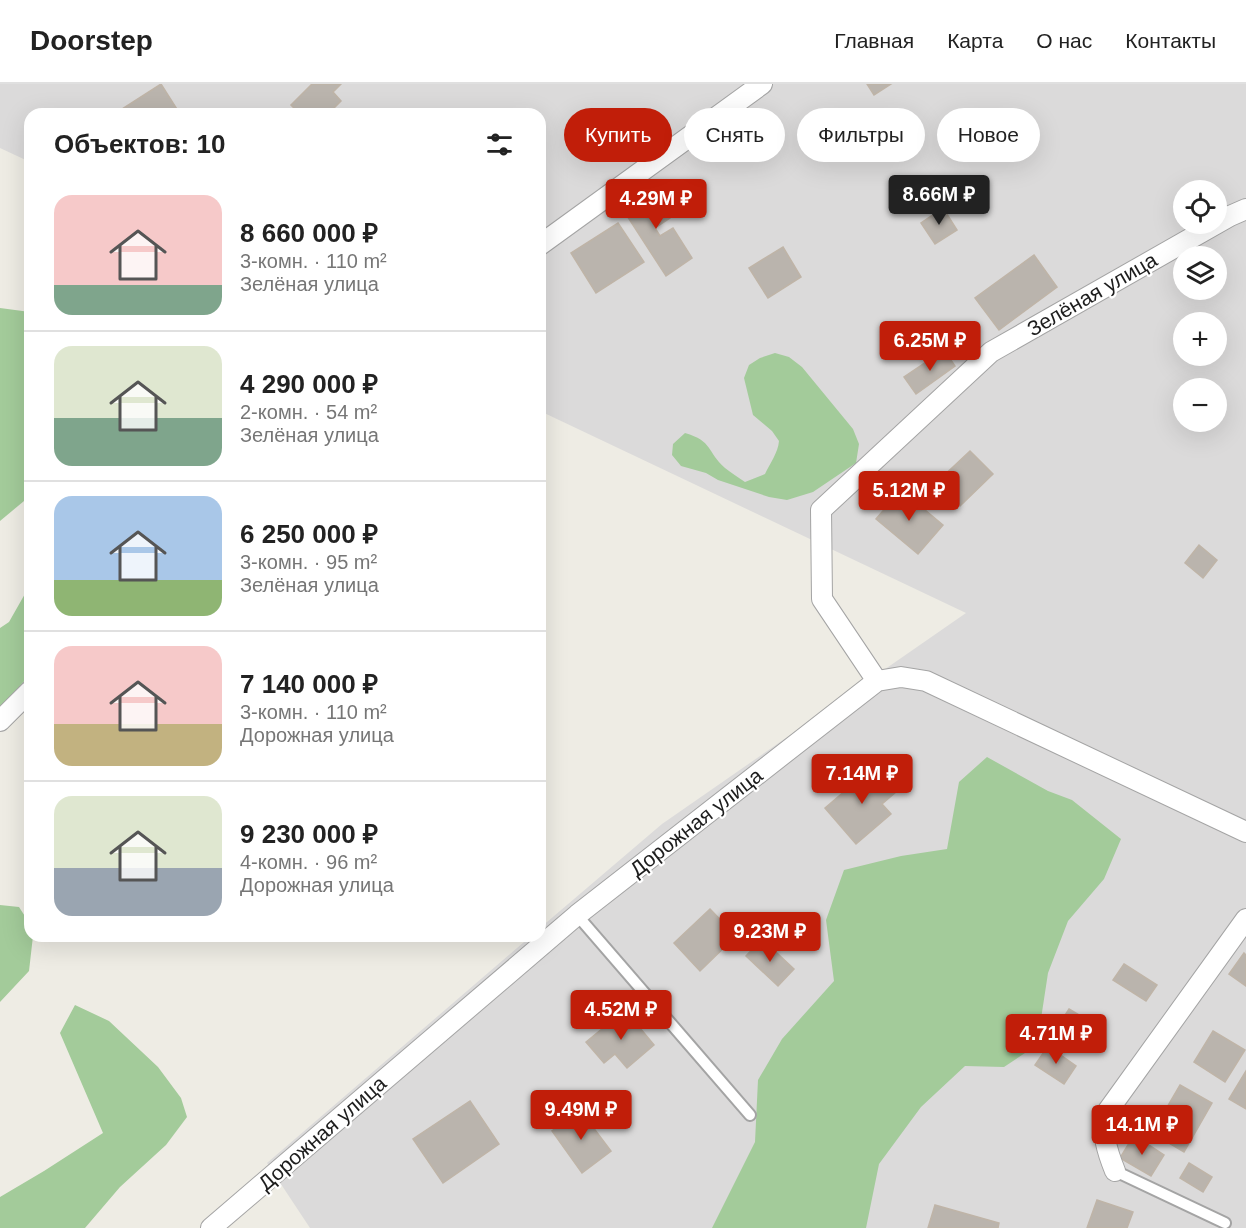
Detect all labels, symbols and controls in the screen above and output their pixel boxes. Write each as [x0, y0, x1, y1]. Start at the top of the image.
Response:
text: Doorstep [30, 25, 153, 56]
text: Главная [834, 29, 914, 52]
text: Карта [947, 29, 1003, 52]
text: О нас [1036, 29, 1092, 52]
text: Контакты [1125, 29, 1216, 52]
chip: Купить [564, 108, 672, 162]
chip: Снять [684, 108, 785, 162]
chip: Фильтры [797, 108, 925, 162]
chip: Новое [937, 108, 1040, 162]
icon: filters [483, 128, 516, 161]
text: Объектов: 10 [54, 129, 225, 159]
pin: 8.66M ₽ [884, 175, 994, 226]
pin: 4.29M ₽ [601, 179, 711, 230]
map controls [1173, 180, 1227, 432]
button: locate [1173, 180, 1227, 234]
text: 8.66M ₽ [903, 183, 975, 205]
text: 4.29M ₽ [620, 187, 692, 209]
text: 8 660 000 ₽ [240, 218, 378, 248]
icon: home [102, 219, 174, 291]
button: layers [1173, 246, 1227, 300]
street label: Зелёная улица [1023, 247, 1161, 340]
text: 3-комн. · 110 m² [240, 250, 387, 272]
text: Зелёная улица [240, 273, 379, 295]
button: + [1173, 312, 1227, 366]
pin: 6.25M ₽ [875, 321, 985, 372]
text: 6.25M ₽ [894, 329, 966, 351]
text: 4 290 000 ₽ [240, 369, 378, 399]
icon: home [102, 370, 174, 442]
button: − [1173, 378, 1227, 432]
text: 2-комн. · 54 m² [240, 401, 377, 423]
text: Зелёная улица [240, 424, 379, 446]
pin: 5.12M ₽ [854, 471, 964, 522]
text: 5.12M ₽ [873, 479, 945, 501]
text: 6 250 000 ₽ [240, 519, 378, 549]
icon: home [102, 520, 174, 592]
text: 3-комн. · 95 m² [240, 551, 377, 573]
text: Зелёная улица [240, 574, 379, 596]
text: 7 140 000 ₽ [240, 669, 378, 699]
icon: home [102, 670, 174, 742]
text: 3-комн. · 110 m² [240, 701, 387, 723]
text: Дорожная улица [240, 724, 394, 746]
pin: 7.14M ₽ [807, 754, 917, 805]
text: 7.14M ₽ [826, 762, 898, 784]
street label: Дорожная улица [625, 763, 767, 881]
text: 9 230 000 ₽ [240, 819, 378, 849]
icon: home [102, 820, 174, 892]
text: 4-комн. · 96 m² [240, 851, 377, 873]
text: Дорожная улица [240, 874, 394, 896]
pin: 9.23M ₽ [715, 912, 825, 963]
text: 9.23M ₽ [734, 920, 806, 942]
pin: 4.52M ₽ [566, 990, 676, 1041]
text: 4.52M ₽ [585, 998, 657, 1020]
pin: 4.71M ₽ [1001, 1014, 1111, 1065]
text: 4.71M ₽ [1020, 1022, 1092, 1044]
street label: Дорожная улица [254, 1071, 391, 1195]
pin: 9.49M ₽ [526, 1090, 636, 1141]
text: 9.49M ₽ [545, 1098, 617, 1120]
pin: 14.1M ₽ [1087, 1105, 1197, 1156]
text: 14.1M ₽ [1106, 1113, 1178, 1135]

